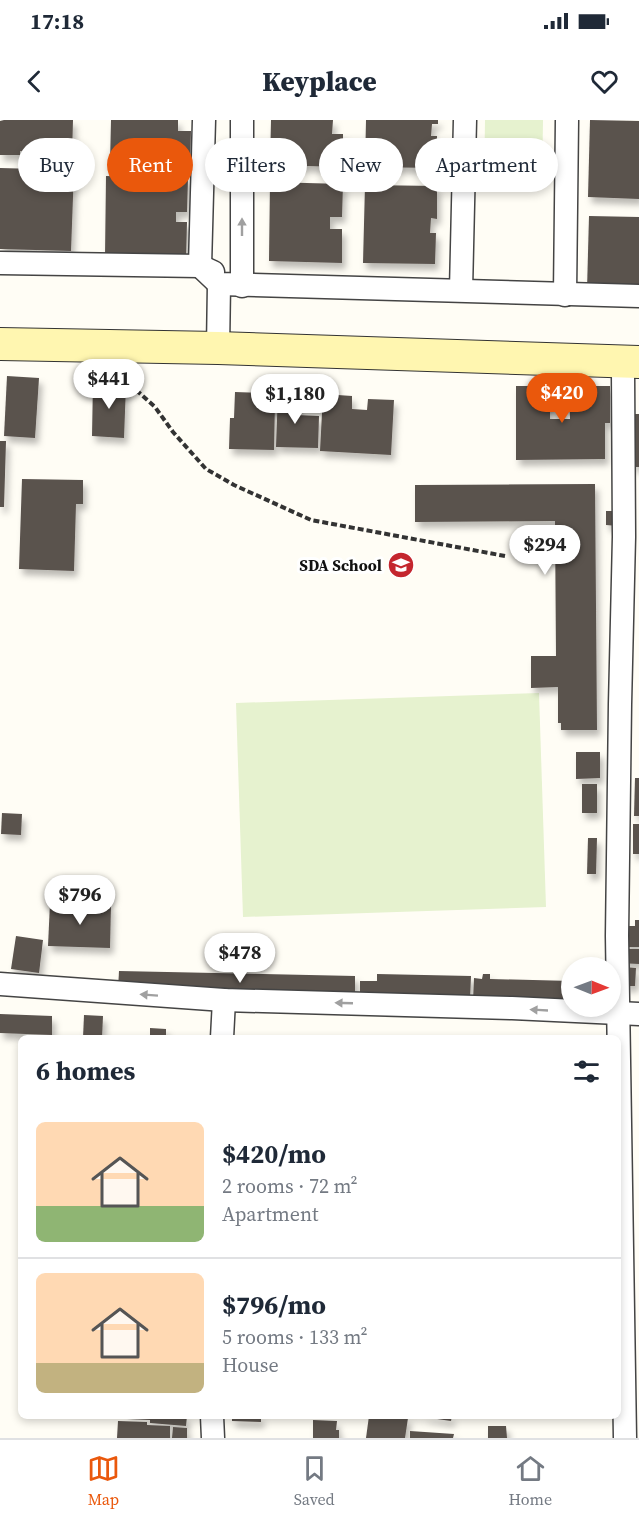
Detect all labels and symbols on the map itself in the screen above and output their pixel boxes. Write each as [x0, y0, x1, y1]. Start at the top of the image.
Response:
one-way arrow [237, 218, 247, 237]
pin: $441 [73, 359, 145, 410]
pin: $420 [526, 373, 598, 424]
pin: $1,180 [246, 374, 344, 425]
pin: $294 [509, 525, 581, 576]
school or university icon: SDA School [386, 550, 416, 580]
place label: SDA School [299, 554, 382, 576]
pin: $796 [44, 875, 116, 926]
pin: $478 [204, 933, 276, 984]
north arrow [561, 957, 621, 1017]
one-way arrow [139, 990, 158, 1000]
one-way arrow [334, 999, 353, 1008]
one-way arrow [529, 1005, 548, 1014]

